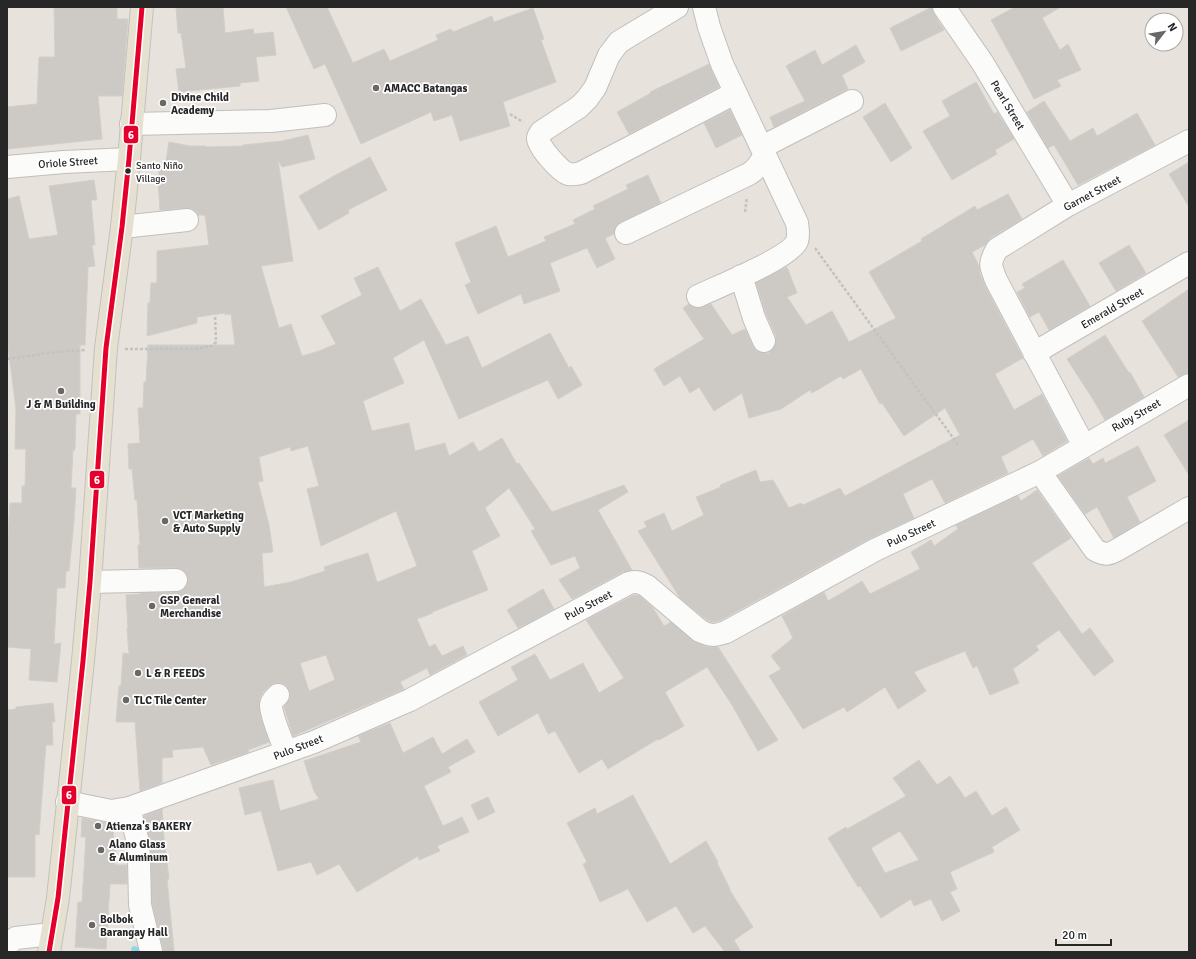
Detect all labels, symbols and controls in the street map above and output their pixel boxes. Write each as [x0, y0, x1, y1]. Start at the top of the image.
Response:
north arrow [1144, 12, 1184, 52]
text: N [1165, 20, 1180, 34]
street label: Pearl Street [988, 78, 1027, 132]
place label: AMACC Batangas [384, 82, 467, 95]
marker: AMACC Batangas [371, 83, 381, 93]
place label: Divine Child Academy [171, 91, 229, 117]
marker: Divine Child Academy [158, 98, 168, 108]
line badge: 6 [123, 125, 139, 144]
text: 6 [128, 129, 134, 142]
street label: Oriole Street [38, 154, 99, 171]
place label: Santo Niño Village [136, 160, 183, 185]
marker: Santo Niño Village [123, 166, 133, 176]
street label: Garnet Street [1061, 173, 1123, 214]
street label: Emerald Street [1079, 285, 1146, 332]
marker: J & M Building [56, 386, 66, 396]
street label: Ruby Street [1109, 396, 1163, 435]
place label: J & M Building [26, 398, 96, 411]
line badge: 6 [89, 470, 105, 489]
text: 6 [94, 474, 100, 487]
place label: VCT Marketing & Auto Supply [173, 509, 244, 535]
marker: VCT Marketing & Auto Supply [160, 516, 170, 526]
street label: Pulo Street [885, 517, 938, 550]
street label: Pulo Street [562, 587, 614, 623]
place label: GSP General Merchandise [160, 594, 222, 620]
marker: GSP General Merchandise [147, 601, 157, 611]
place label: L & R FEEDS [146, 667, 205, 680]
marker: L & R FEEDS [133, 668, 143, 678]
place label: TLC Tile Center [134, 694, 207, 707]
marker: TLC Tile Center [121, 695, 131, 705]
street label: Pulo Street [272, 732, 325, 763]
line badge: 6 [61, 785, 77, 805]
text: 6 [66, 789, 72, 802]
place label: Atienza's BAKERY [106, 820, 191, 833]
marker: Atienza's BAKERY [93, 821, 103, 831]
place label: Alano Glass & Aluminum [109, 838, 168, 864]
marker: Alano Glass & Aluminum [96, 845, 106, 855]
place label: Bolbok Barangay Hall [100, 913, 168, 939]
marker: Bolbok Barangay Hall [87, 920, 97, 930]
scale bar [1056, 921, 1111, 947]
text: 20 m [1062, 928, 1087, 943]

